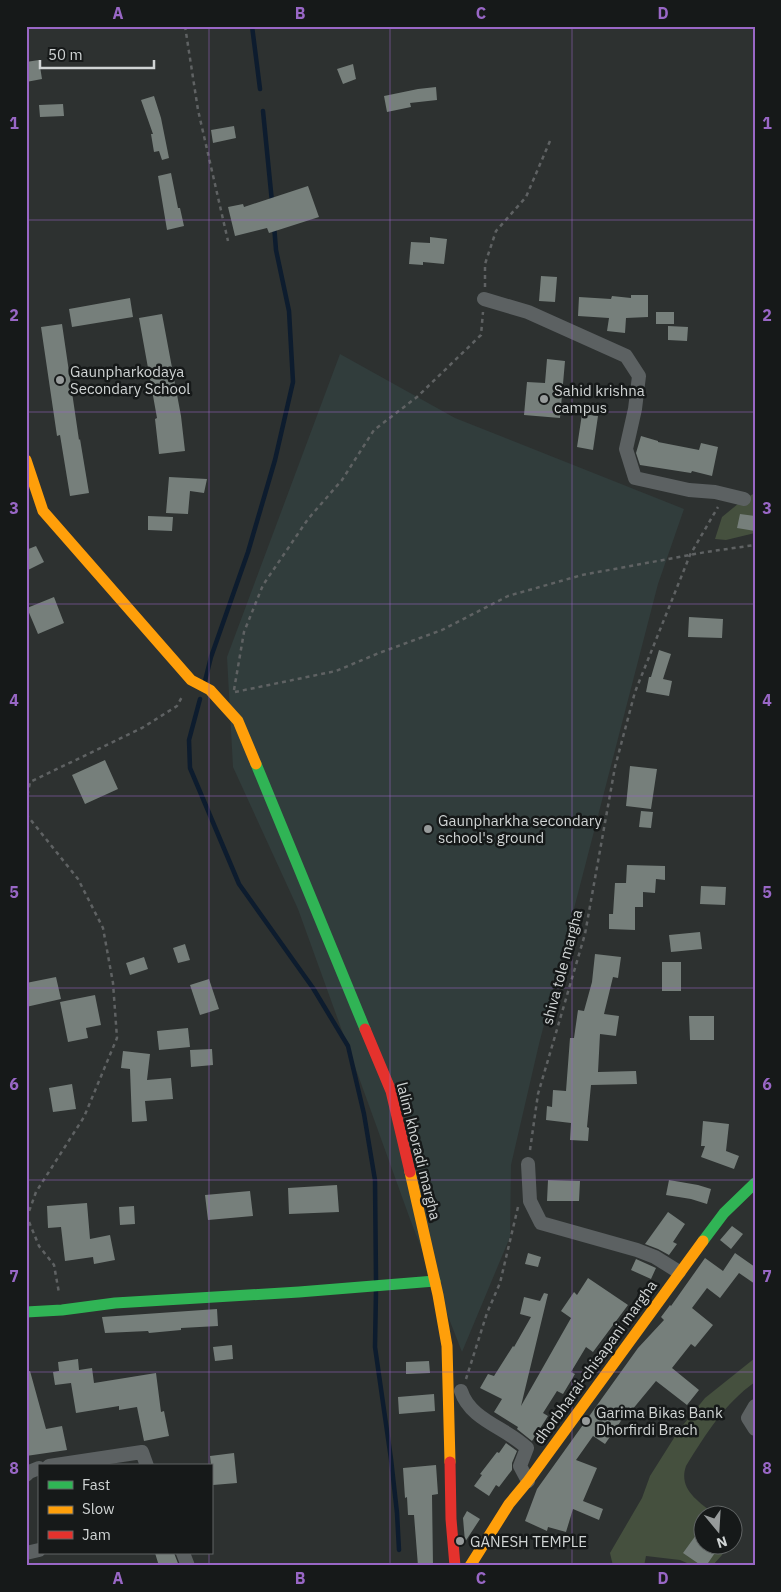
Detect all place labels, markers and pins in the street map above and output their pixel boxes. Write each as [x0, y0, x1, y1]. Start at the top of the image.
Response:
place label: Gaunpharkodaya Secondary School [70, 362, 190, 398]
marker: Gaunpharkodaya Secondary School [54, 374, 66, 386]
place label: Sahid krishna campus [554, 381, 645, 417]
marker: Sahid krishna campus [538, 393, 550, 405]
place label: Gaunpharkha secondary school's ground [438, 811, 602, 847]
marker: Gaunpharkha secondary school's ground [422, 823, 434, 835]
place label: Garima Bikas Bank Dhorfirdi Brach [596, 1403, 723, 1439]
marker: Garima Bikas Bank Dhorfirdi Brach [580, 1415, 592, 1427]
place label: GANESH TEMPLE [470, 1532, 587, 1551]
marker: GANESH TEMPLE [454, 1535, 466, 1547]

